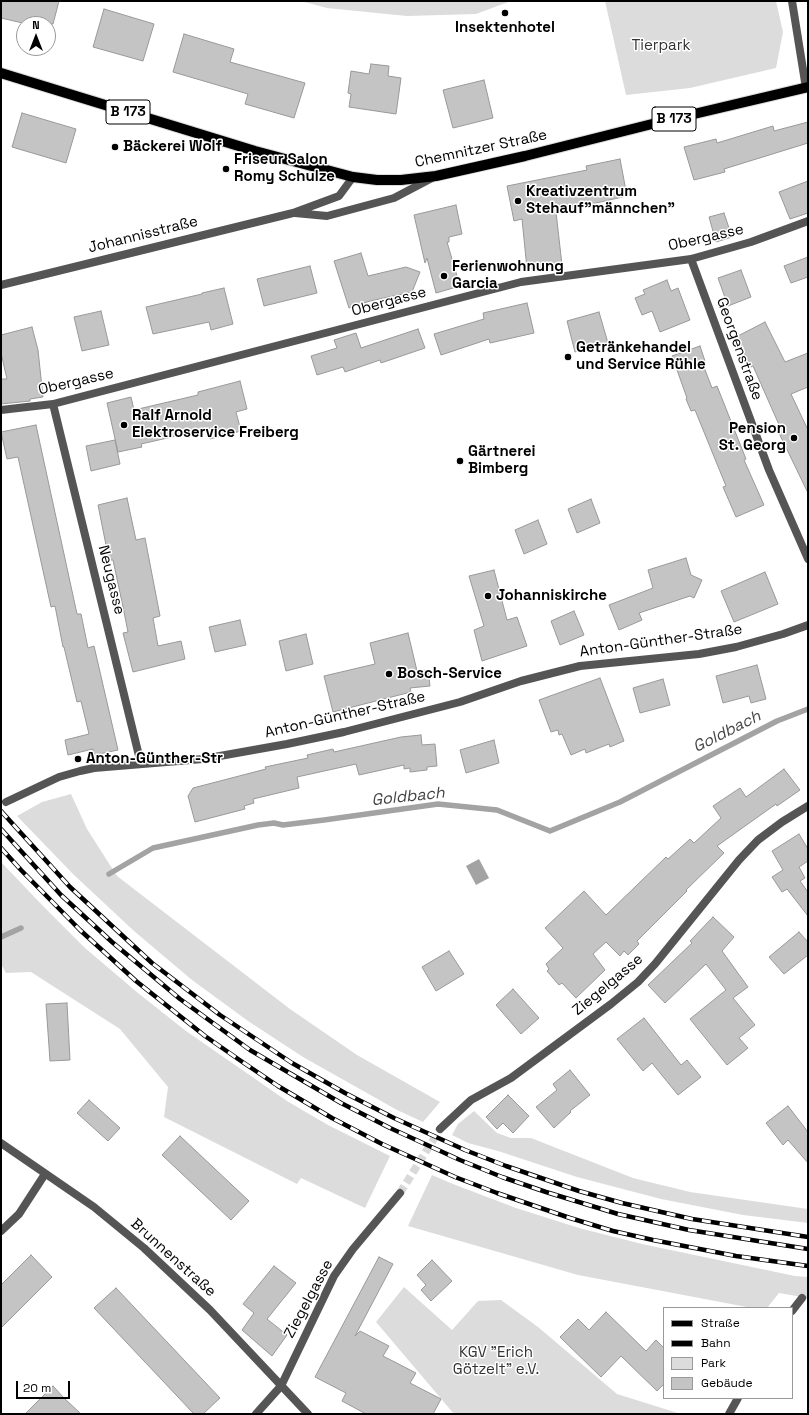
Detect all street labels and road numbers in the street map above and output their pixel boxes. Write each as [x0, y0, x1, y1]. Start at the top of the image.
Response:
road number: B 173 [106, 100, 150, 124]
road number: B 173 [652, 107, 696, 131]
street label: Chemnitzer Straße [413, 126, 549, 172]
street label: Johannisstraße [86, 213, 200, 257]
street label: Obergasse [667, 221, 745, 255]
street label: Obergasse [350, 283, 428, 321]
street label: Georgenstraße [712, 295, 766, 403]
street label: Obergasse [37, 365, 115, 399]
street label: Neugasse [94, 543, 128, 617]
street label: Anton-Günther-Straße [579, 621, 743, 661]
street label: Anton-Günther-Straße [263, 688, 427, 742]
street label: Ziegelgasse [569, 950, 647, 1020]
street label: Brunnenstraße [127, 1215, 219, 1301]
street label: Ziegelgasse [281, 1257, 337, 1341]

